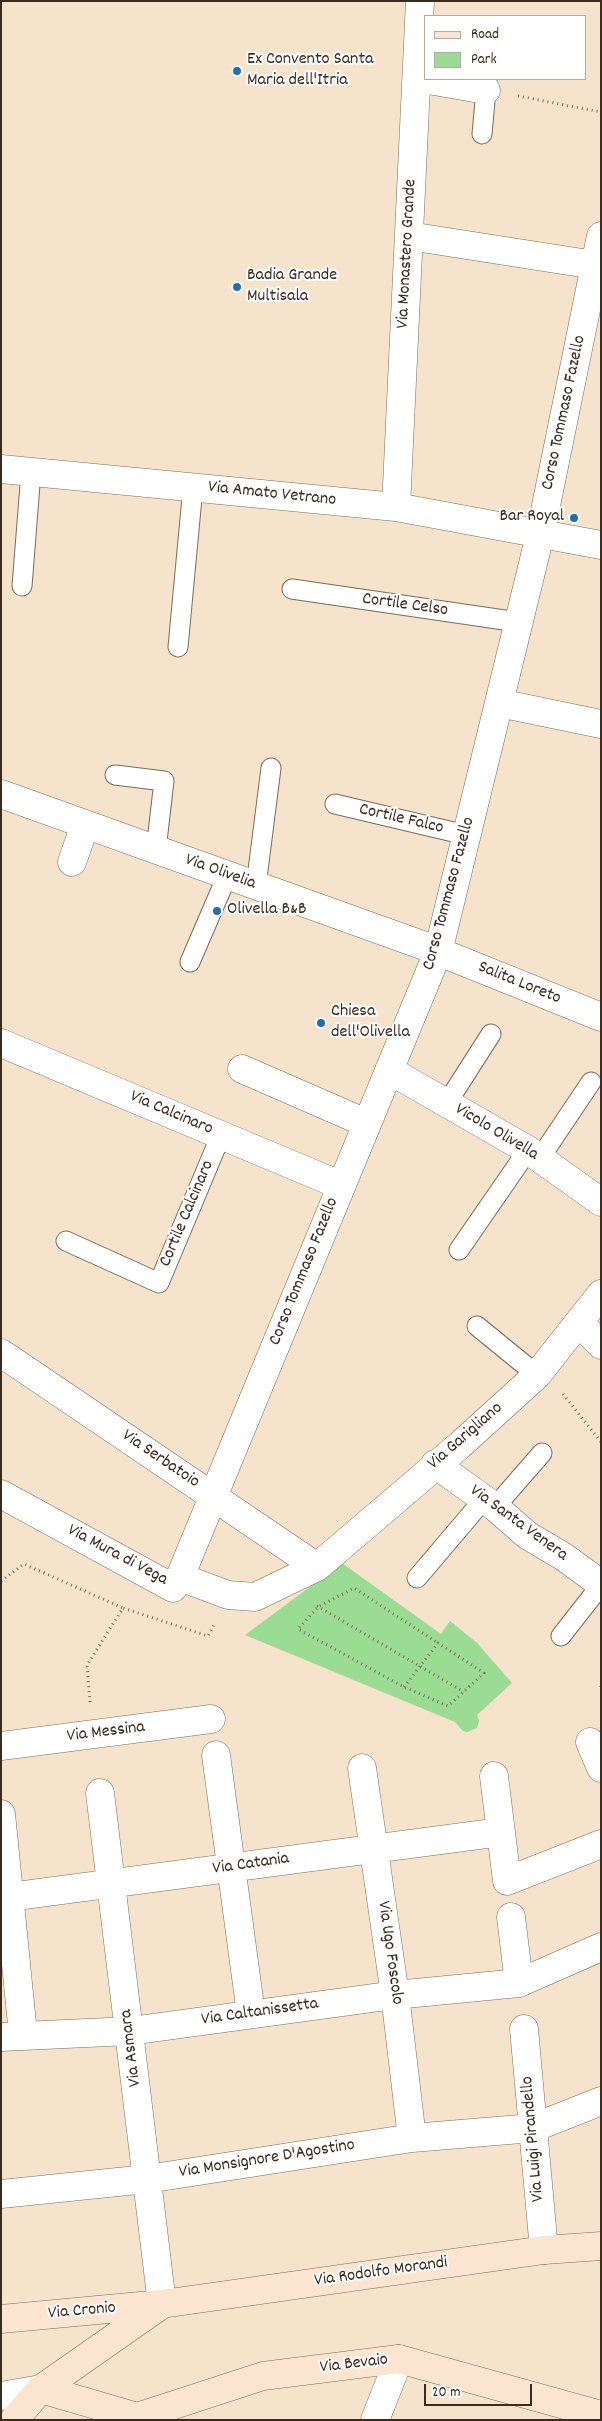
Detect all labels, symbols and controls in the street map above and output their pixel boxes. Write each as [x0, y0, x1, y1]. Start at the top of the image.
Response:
legend [424, 15, 587, 80]
text: Road [471, 24, 499, 46]
text: Park [471, 49, 497, 71]
place label: Ex Convento Santa Maria dell'Itria [247, 50, 373, 92]
marker: Ex Convento Santa Maria dell'Itria [231, 65, 243, 77]
street label: Via Monastero Grande [393, 179, 423, 329]
place label: Badia Grande Multisala [247, 266, 337, 308]
marker: Badia Grande Multisala [231, 281, 243, 293]
street label: Corso Tommaso Fazello [538, 334, 592, 492]
street label: Via Amato Vetrano [207, 478, 337, 512]
place label: Bar Royal [499, 507, 564, 529]
marker: Bar Royal [568, 512, 580, 524]
street label: Cortile Celso [361, 589, 449, 623]
street label: Cortile Falco [357, 800, 445, 840]
street label: Corso Tommaso Fazello [419, 815, 481, 973]
street label: Via Olivelia [182, 850, 258, 896]
place label: Olivella B&B [227, 900, 306, 922]
marker: Olivella B&B [211, 905, 223, 917]
street label: Salita Loreto [474, 958, 564, 1010]
place label: Chiesa dell'Olivella [331, 1002, 410, 1044]
marker: Chiesa dell'Olivella [315, 1017, 327, 1029]
street label: Via Calcinaro [126, 1087, 216, 1141]
street label: Vicolo Olivella [450, 1100, 542, 1166]
street label: Cortile Calcinaro [156, 1158, 220, 1270]
street label: Corso Tommaso Fazello [265, 1195, 345, 1349]
street label: Via Garigliano [424, 1399, 508, 1475]
street label: Via Serbatoio [117, 1426, 203, 1494]
street label: Via Santa Venera [465, 1481, 571, 1567]
street label: Via Mura di Vega [63, 1520, 171, 1592]
street label: Via Messina [66, 1718, 146, 1748]
street label: Via Catania [211, 1849, 291, 1881]
street label: Via Ugo Foscolo [371, 1900, 407, 2006]
street label: Via Caltanissetta [200, 1994, 320, 2032]
street label: Via Asmara [117, 2008, 147, 2088]
street label: Via Luigi Pirandello [518, 2075, 550, 2203]
street label: Via Monsignore D'Agostino [178, 2135, 356, 2185]
street label: Via Rodolfo Morandi [313, 2253, 449, 2293]
street label: Via Cronio [47, 2298, 117, 2326]
street label: Via Bevaio [319, 2350, 389, 2380]
scale bar [427, 2374, 534, 2406]
text: 20 m [432, 2382, 460, 2404]

